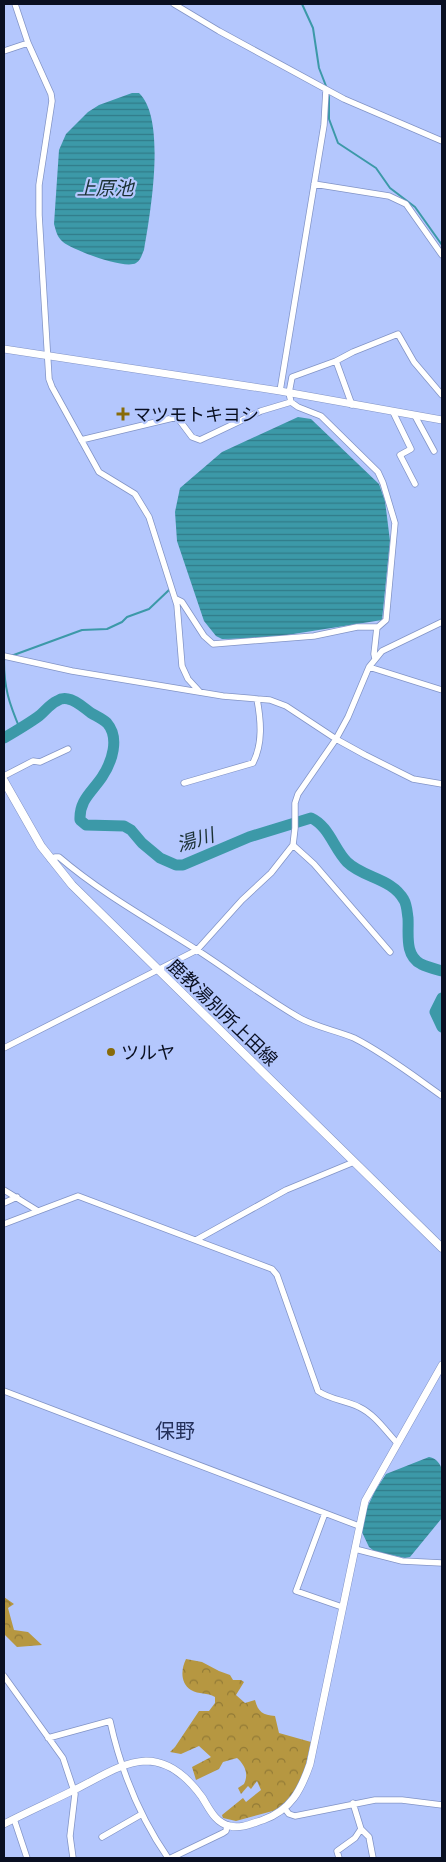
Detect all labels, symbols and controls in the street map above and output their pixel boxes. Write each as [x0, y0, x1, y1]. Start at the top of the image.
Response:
water label: 上原池 [76, 175, 135, 200]
place label: マツモトキヨシ [133, 402, 259, 426]
marker: マツモトキヨシ [117, 408, 129, 420]
water label: 湯川 [173, 821, 219, 857]
street label: 鹿教湯別所上田線 [163, 953, 283, 1071]
place label: ツルヤ [121, 1040, 175, 1064]
marker: ツルヤ [105, 1046, 117, 1058]
district label: 保野 [155, 1417, 195, 1444]

